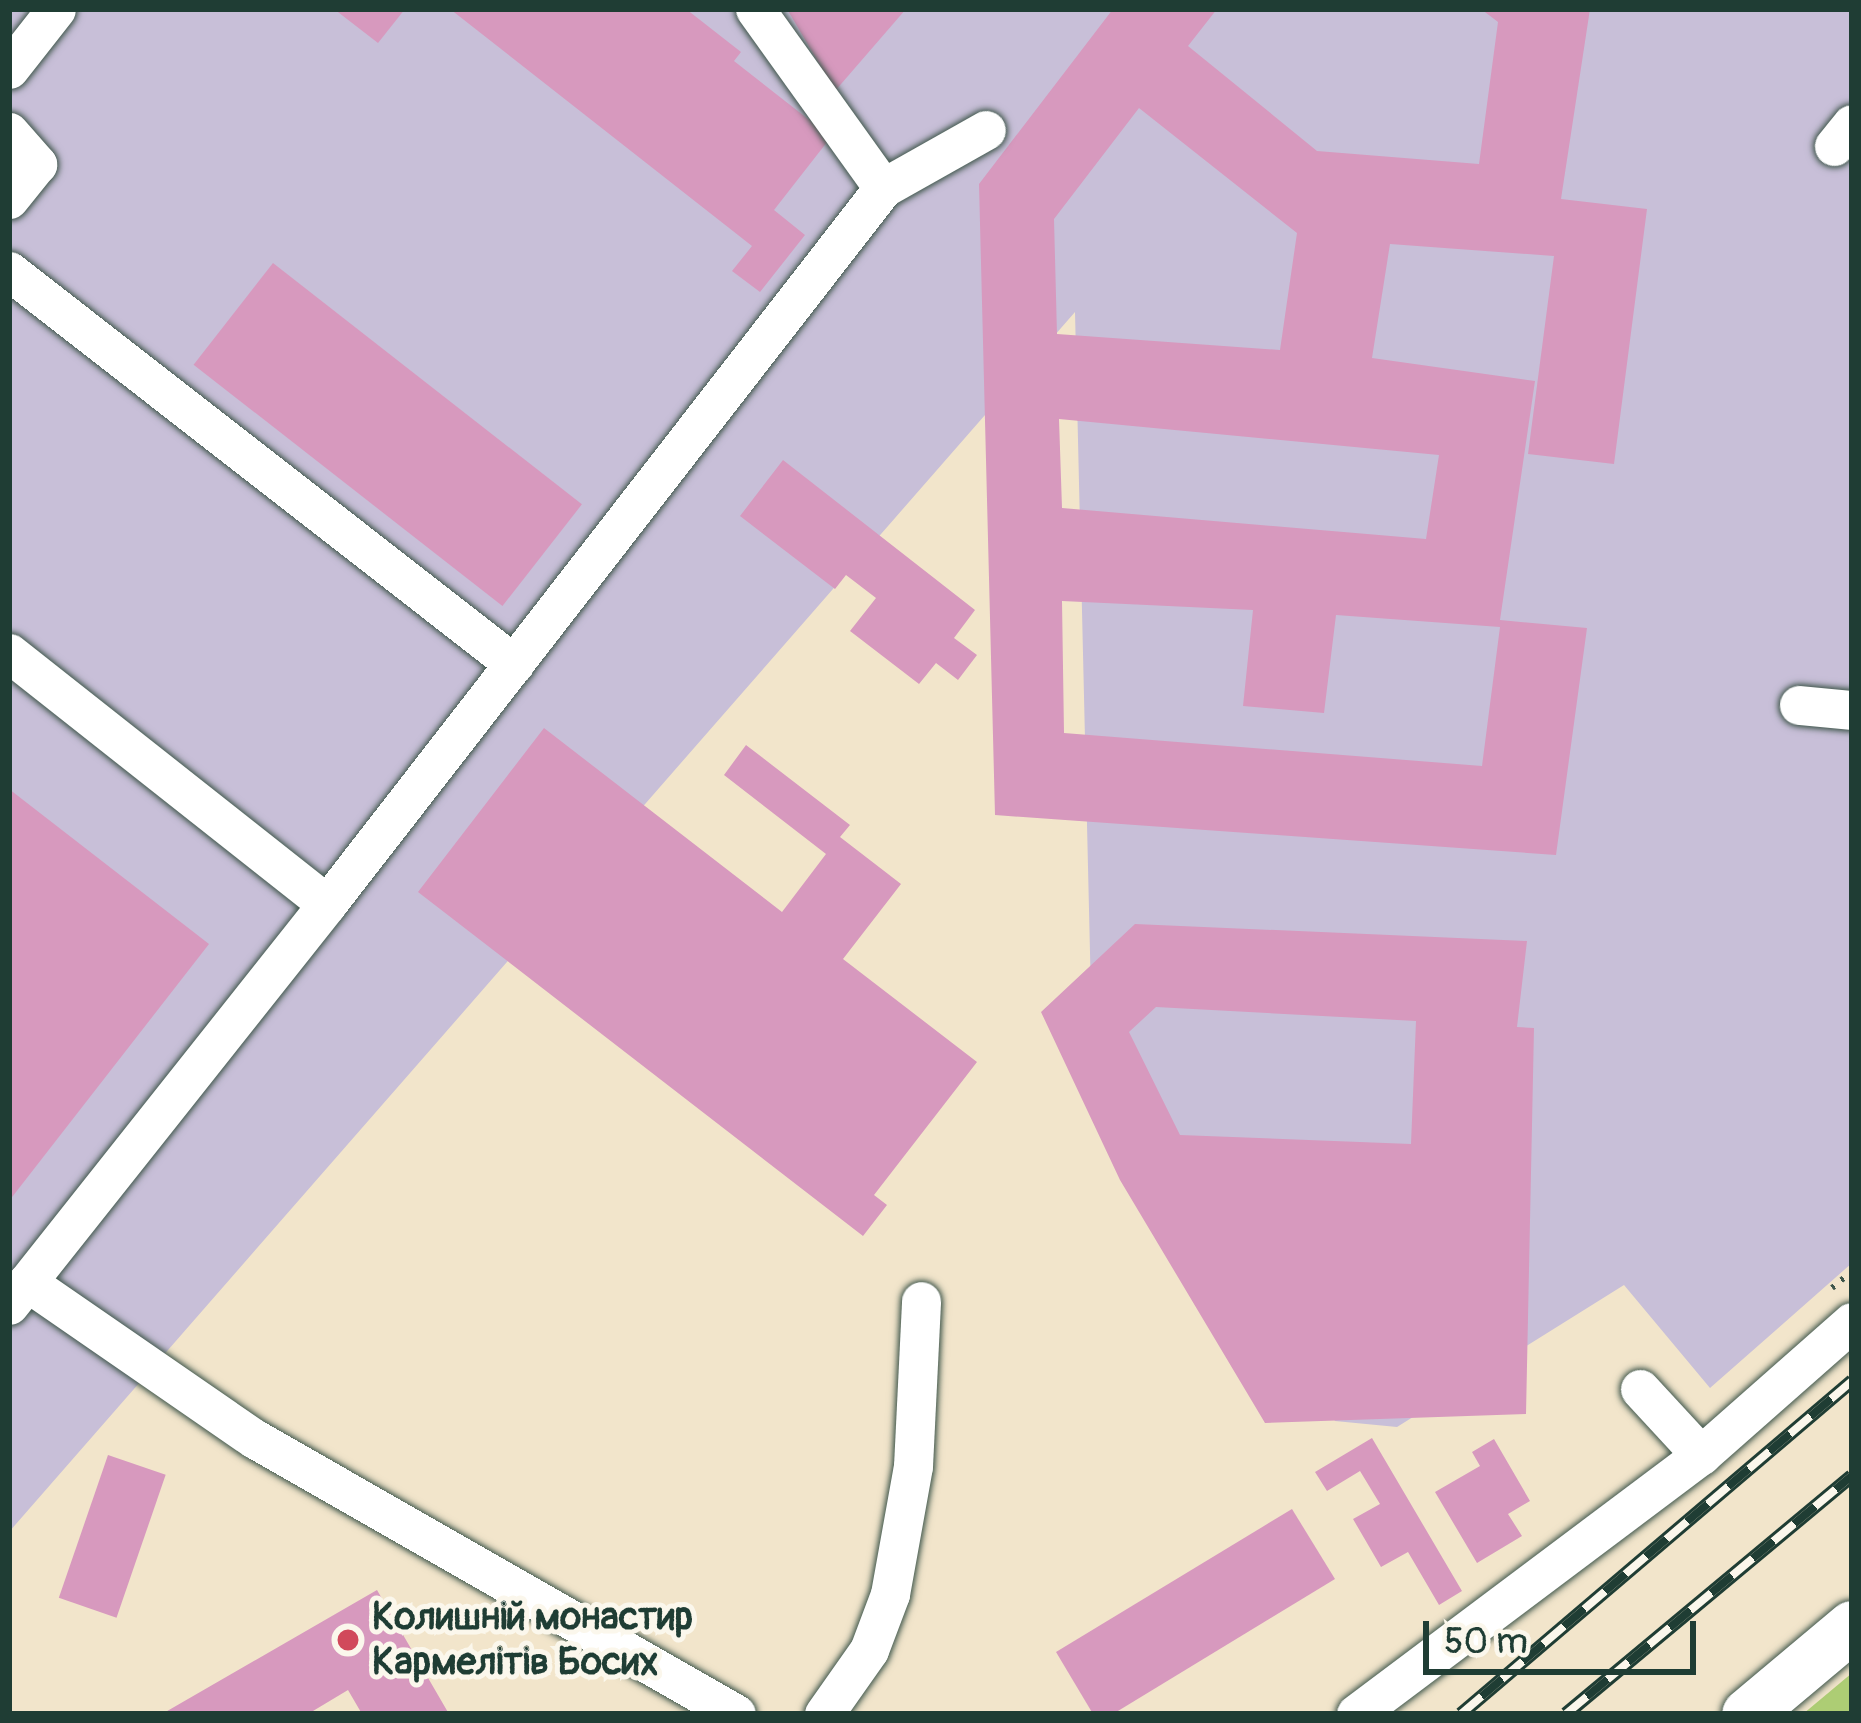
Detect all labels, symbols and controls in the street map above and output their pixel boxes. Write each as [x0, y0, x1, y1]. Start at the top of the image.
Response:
place label: Колишній монастир Кармелітів Босих [372, 1595, 693, 1686]
scale bar [1429, 1597, 1702, 1671]
text: 50 m [1444, 1619, 1528, 1664]
marker: Колишній монастир Кармелітів Босих [335, 1627, 361, 1653]

